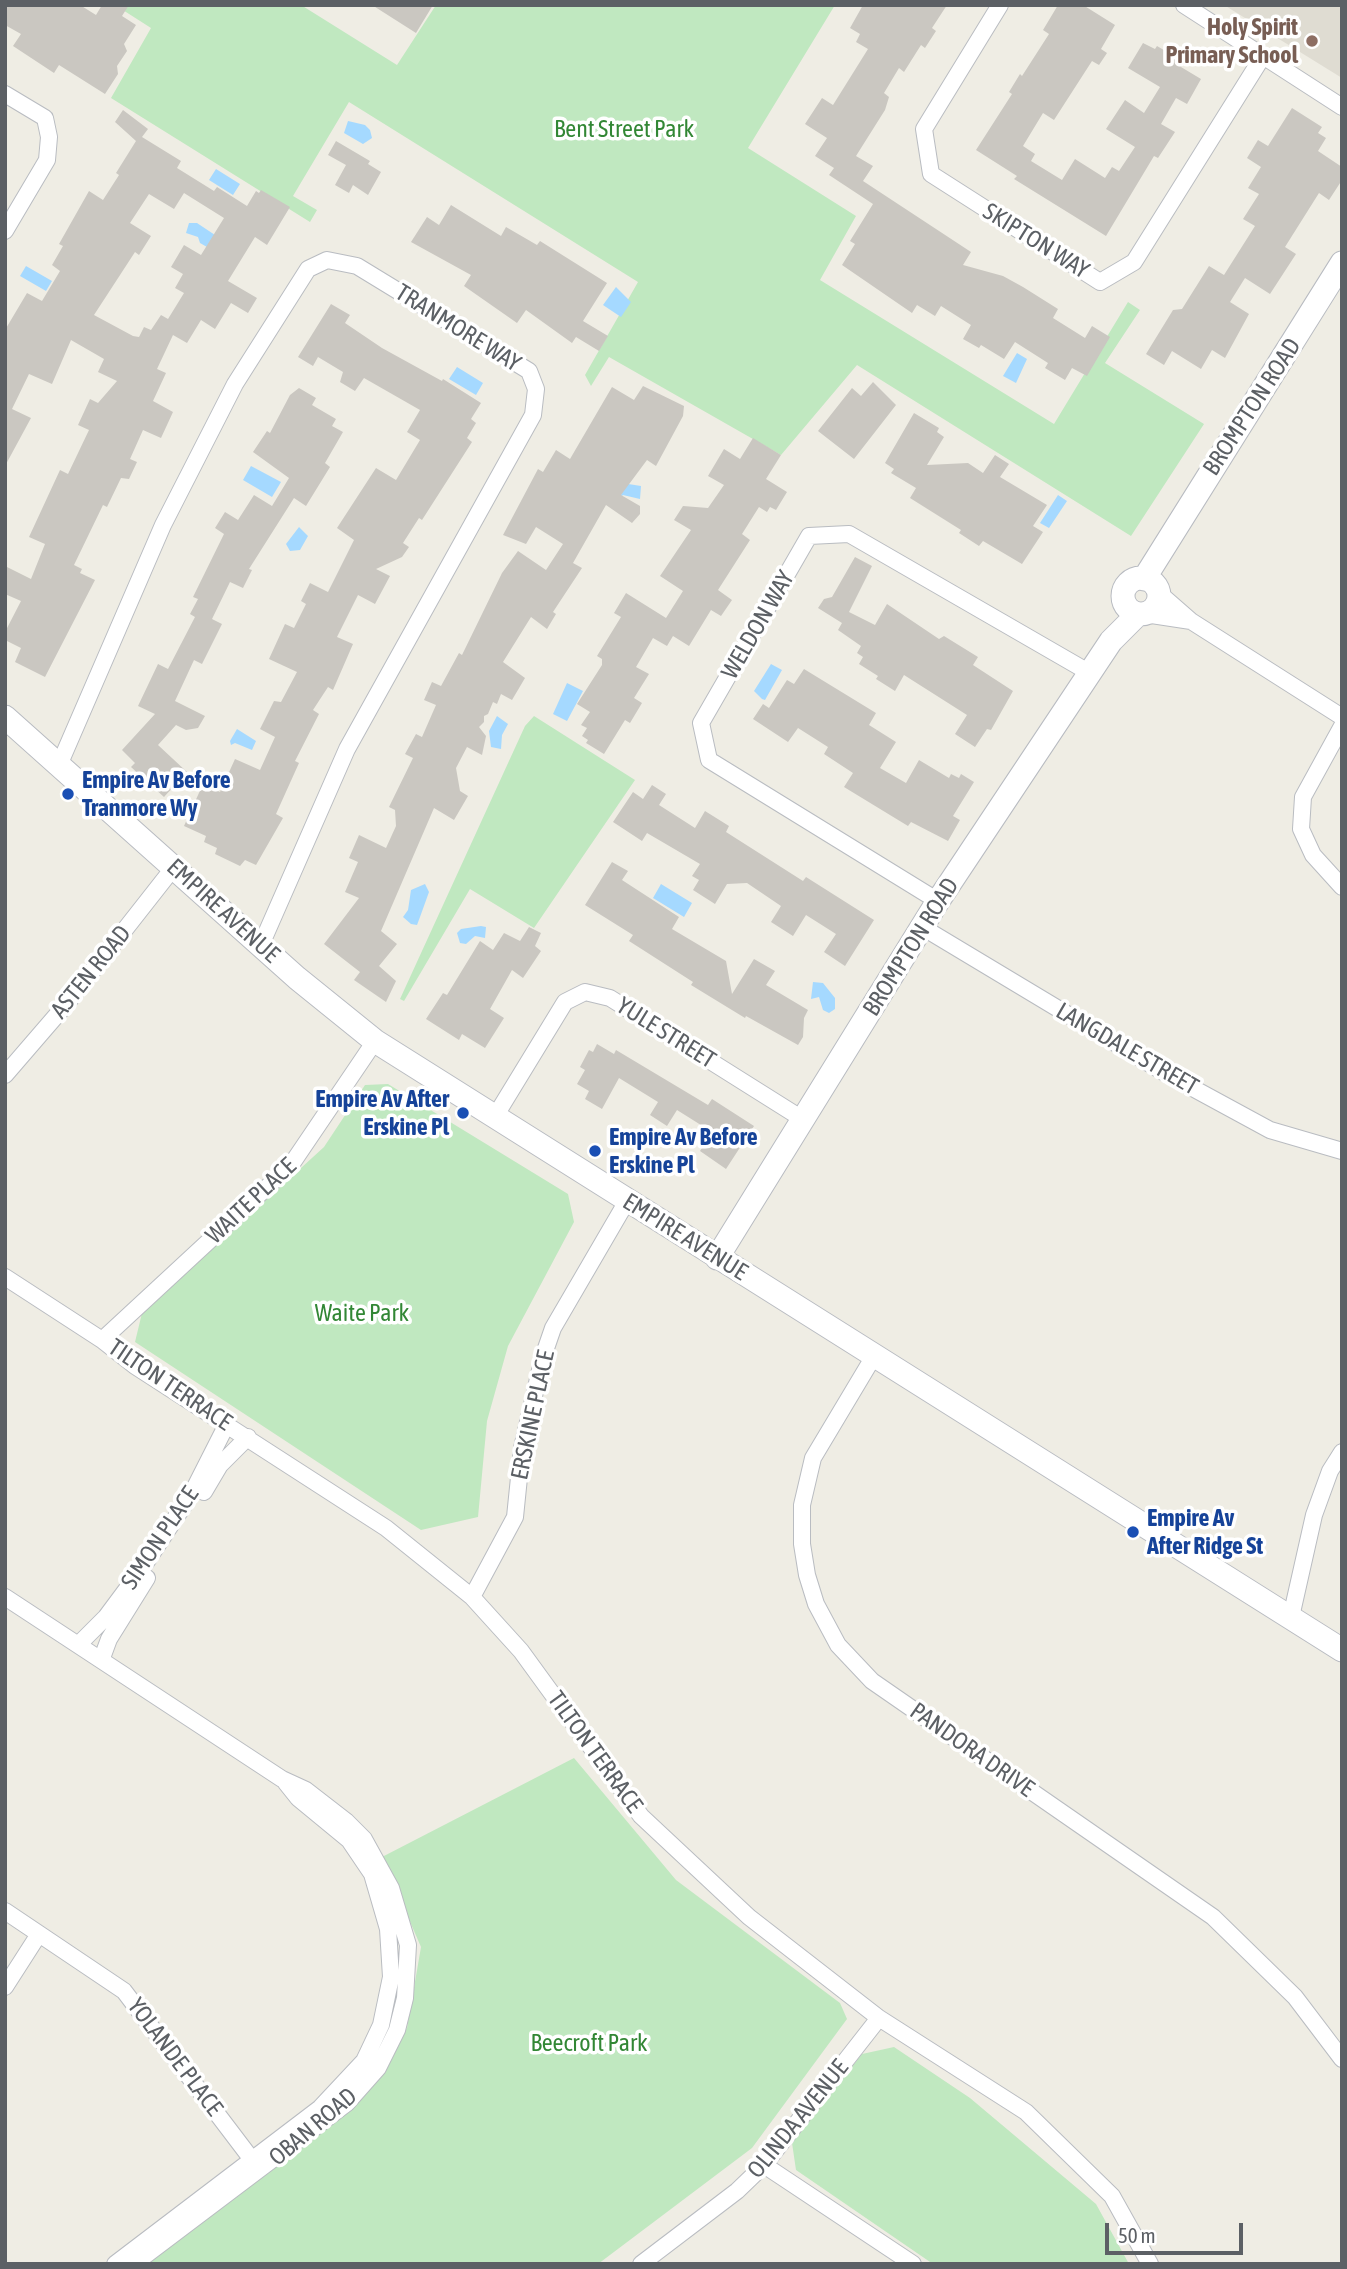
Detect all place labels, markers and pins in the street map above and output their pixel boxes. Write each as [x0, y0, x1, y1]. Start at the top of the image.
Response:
place label: Holy Spirit Primary School [1165, 13, 1298, 69]
marker: Holy Spirit Primary School [1304, 33, 1320, 49]
place label: Empire Av Before Tranmore Wy [82, 766, 231, 822]
marker: Empire Av Before Tranmore Wy [60, 786, 76, 802]
place label: Empire Av After Erskine Pl [315, 1085, 449, 1141]
marker: Empire Av After Erskine Pl [455, 1105, 471, 1121]
place label: Empire Av Before Erskine Pl [609, 1123, 758, 1179]
marker: Empire Av Before Erskine Pl [587, 1143, 603, 1159]
place label: Empire Av After Ridge St [1147, 1504, 1263, 1560]
marker: Empire Av After Ridge St [1125, 1524, 1141, 1540]

